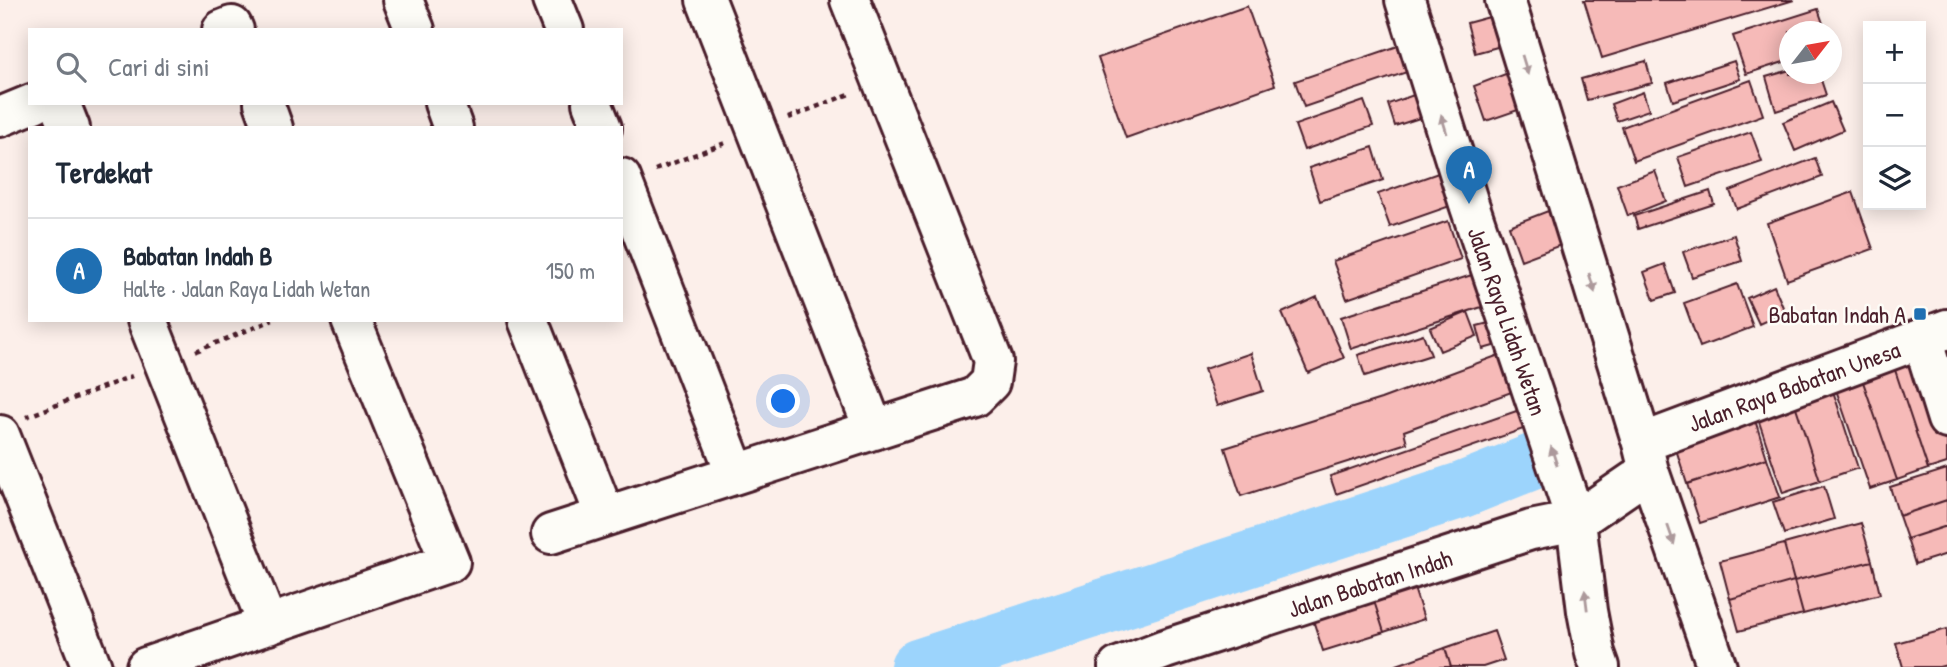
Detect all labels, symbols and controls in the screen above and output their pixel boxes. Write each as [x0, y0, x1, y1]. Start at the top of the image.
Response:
north arrow [1779, 21, 1842, 84]
map controls [1863, 21, 1926, 210]
button: + [1863, 21, 1926, 84]
search box [28, 28, 623, 105]
icon: search [52, 48, 90, 86]
text: Cari di sini [108, 49, 210, 84]
one-way arrow [1520, 55, 1531, 76]
button: − [1863, 84, 1926, 147]
one-way arrow [1438, 113, 1448, 134]
pin: A [1446, 146, 1492, 204]
button: layers [1863, 147, 1926, 210]
text: Terdekat [56, 152, 152, 192]
street label: Jalan Raya Lidah Wetan [1461, 222, 1555, 420]
text: Babatan Indah B [123, 238, 272, 273]
text: A [73, 255, 85, 286]
text: 150 m [546, 255, 595, 286]
one-way arrow [1587, 272, 1597, 293]
text: Halte · Jalan Raya Lidah Wetan [123, 273, 370, 304]
place label: Babatan Indah A [1769, 298, 1906, 330]
marker: Babatan Indah A [1912, 306, 1928, 322]
street label: Jalan Raya Babatan Unesa [1684, 333, 1904, 439]
your location [766, 384, 800, 418]
one-way arrow [1548, 445, 1559, 466]
one-way arrow [1666, 525, 1677, 546]
street label: Jalan Babatan Indah [1284, 541, 1456, 625]
one-way arrow [1580, 589, 1591, 611]

